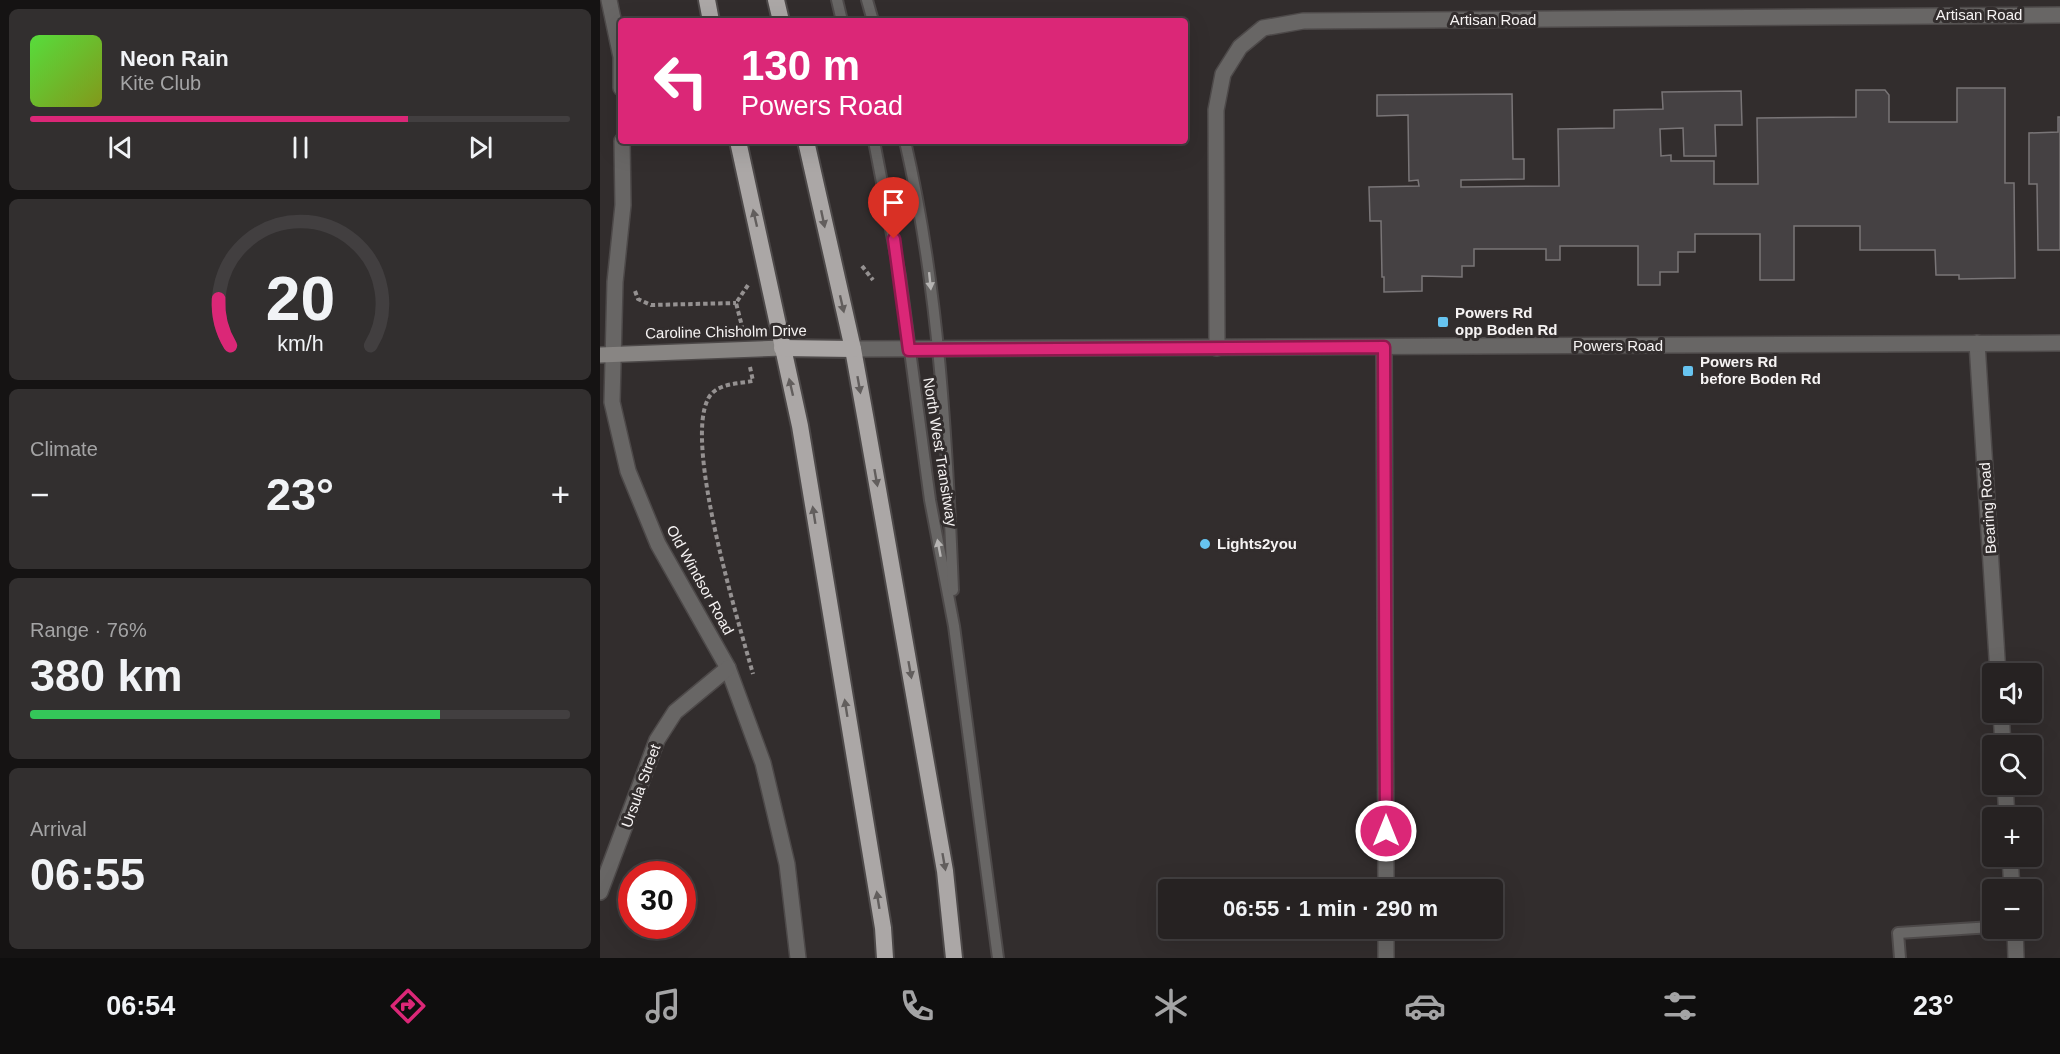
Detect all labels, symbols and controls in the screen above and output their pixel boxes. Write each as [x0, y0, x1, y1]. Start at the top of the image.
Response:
street label: Artisan Road [1936, 6, 2022, 23]
street label: Artisan Road [1450, 11, 1536, 28]
icon: left [642, 42, 720, 120]
text: 130 m [741, 42, 860, 89]
text: Neon Rain [120, 46, 229, 71]
text: Kite Club [120, 72, 201, 94]
text: Powers Road [741, 91, 903, 121]
icon: previous [104, 131, 137, 164]
icon: pause [284, 131, 317, 164]
icon: next [464, 131, 497, 164]
pin [868, 177, 919, 239]
icon: arrive [877, 186, 910, 219]
one-way arrow [750, 208, 759, 227]
one-way arrow [819, 209, 828, 228]
text: 20 [265, 264, 335, 333]
one-way arrow [925, 272, 935, 291]
one-way arrow [838, 295, 848, 313]
place label: Powers Rd opp Boden Rd [1455, 304, 1557, 338]
marker: Powers Rd opp Boden Rd [1436, 315, 1450, 329]
street label: Caroline Chisholm Drive [645, 322, 807, 341]
text: km/h [277, 333, 323, 357]
street label: Powers Road [1573, 337, 1663, 354]
place label: Powers Rd before Boden Rd [1700, 353, 1821, 387]
marker: Powers Rd before Boden Rd [1681, 364, 1695, 378]
one-way arrow [855, 376, 864, 395]
street label: North West Transitway [920, 376, 961, 528]
one-way arrow [786, 378, 795, 397]
text: Climate [30, 438, 98, 460]
street label: Bearing Road [1976, 462, 1999, 554]
text: 23° [266, 469, 334, 520]
one-way arrow [872, 469, 881, 488]
text: − [30, 476, 49, 513]
text: + [551, 476, 570, 513]
one-way arrow [810, 506, 819, 525]
street label: Old Windsor Road [663, 522, 738, 637]
place label: Lights2you [1217, 535, 1297, 552]
marker: Lights2you [1198, 537, 1212, 551]
one-way arrow [934, 538, 943, 557]
text: Range · 76% [30, 619, 147, 641]
text: 380 km [30, 650, 183, 701]
one-way arrow [906, 661, 915, 680]
map controls [1982, 663, 2042, 939]
button: sound [1982, 663, 2042, 723]
one-way arrow [842, 698, 851, 717]
button: search [1982, 735, 2042, 795]
street label: Ursula Street [618, 741, 664, 830]
position arrow [1354, 799, 1418, 863]
button: + [1982, 807, 2042, 867]
text: Arrival [30, 818, 87, 840]
text: 06:55 [30, 849, 145, 900]
one-way arrow [939, 853, 948, 872]
speed limit sign: 30 [618, 861, 696, 939]
button: − [1982, 879, 2042, 939]
one-way arrow [874, 890, 883, 909]
text: 06:55 · 1 min · 290 m [1223, 896, 1438, 921]
icon: directions [387, 985, 429, 1027]
icon: music [642, 985, 684, 1027]
icon: phone [896, 985, 938, 1027]
icon: climate [1150, 985, 1192, 1027]
icon: car [1404, 985, 1446, 1027]
icon: filters [1659, 985, 1701, 1027]
text: 06:54 [106, 991, 175, 1021]
text: 23° [1913, 991, 1954, 1021]

